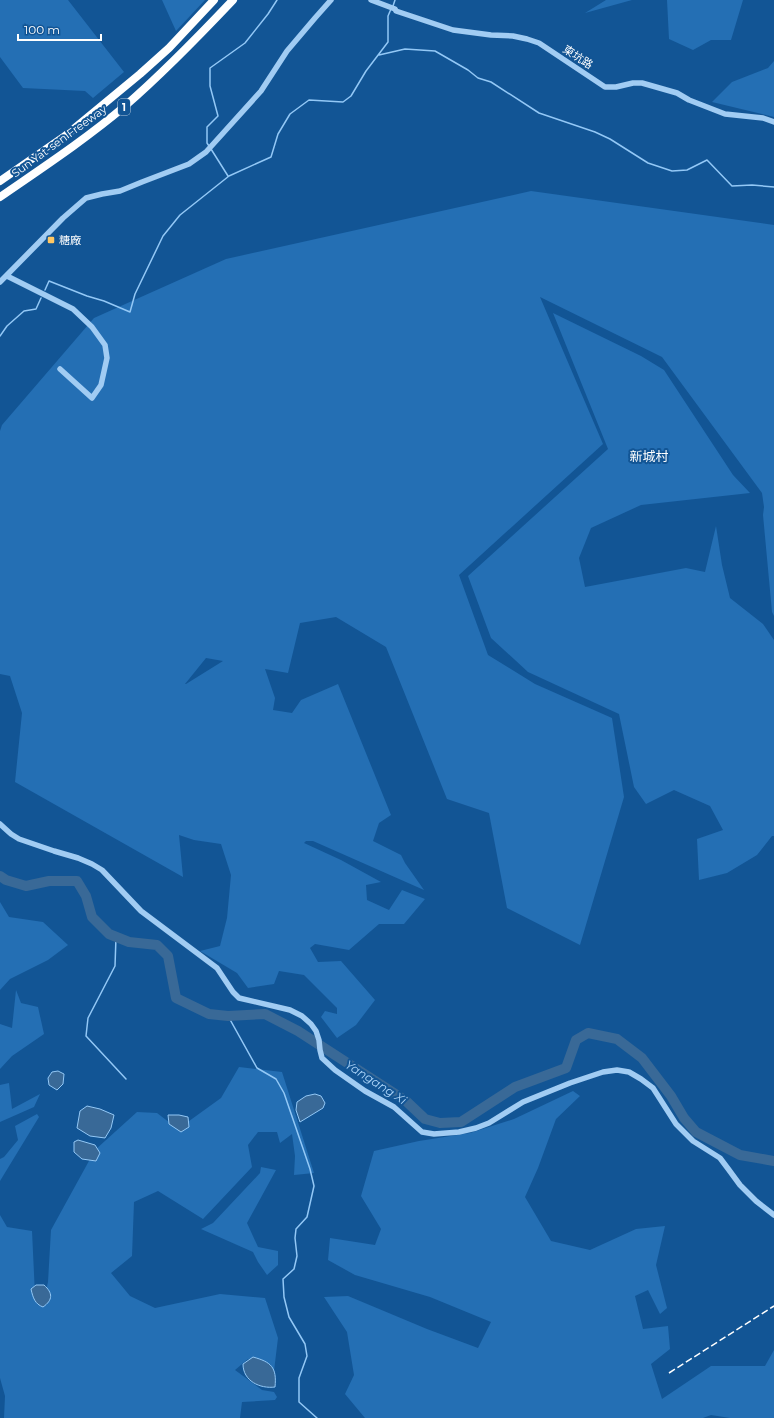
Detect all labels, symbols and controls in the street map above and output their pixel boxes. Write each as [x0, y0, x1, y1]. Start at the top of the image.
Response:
scale bar [18, 16, 101, 42]
text: 100 m [24, 22, 60, 37]
street label: 東坑路 [560, 42, 596, 72]
road number: 1 [118, 99, 130, 115]
street label: Sun Yat-sen Freeway [9, 102, 109, 180]
place label: 糖廠 [59, 233, 81, 247]
marker: 糖廠 [46, 235, 56, 245]
district label: 新城村 [629, 448, 669, 464]
water label: Yangang Xi [342, 1057, 410, 1108]

